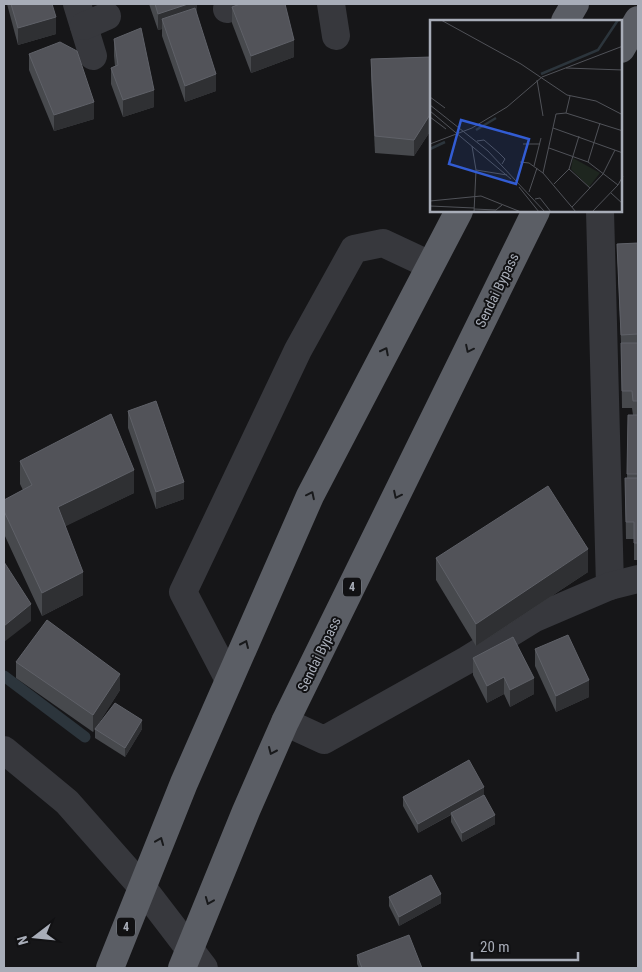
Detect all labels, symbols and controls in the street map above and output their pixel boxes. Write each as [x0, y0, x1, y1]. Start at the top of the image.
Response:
inset map [430, 20, 622, 212]
street label: Sendai Bypass [472, 250, 522, 330]
one-way arrow [465, 344, 475, 353]
one-way arrow [379, 347, 389, 356]
one-way arrow [393, 490, 403, 499]
one-way arrow [304, 491, 315, 500]
road number: 4 [343, 578, 361, 596]
street label: Sendai Bypass [294, 614, 344, 694]
one-way arrow [239, 640, 249, 649]
one-way arrow [267, 746, 278, 755]
one-way arrow [155, 838, 165, 846]
one-way arrow [205, 897, 215, 905]
north arrow [10, 912, 60, 962]
road number: 4 [117, 918, 135, 936]
scale bar [472, 930, 578, 962]
text: N [14, 934, 31, 947]
text: 20 m [480, 938, 510, 956]

